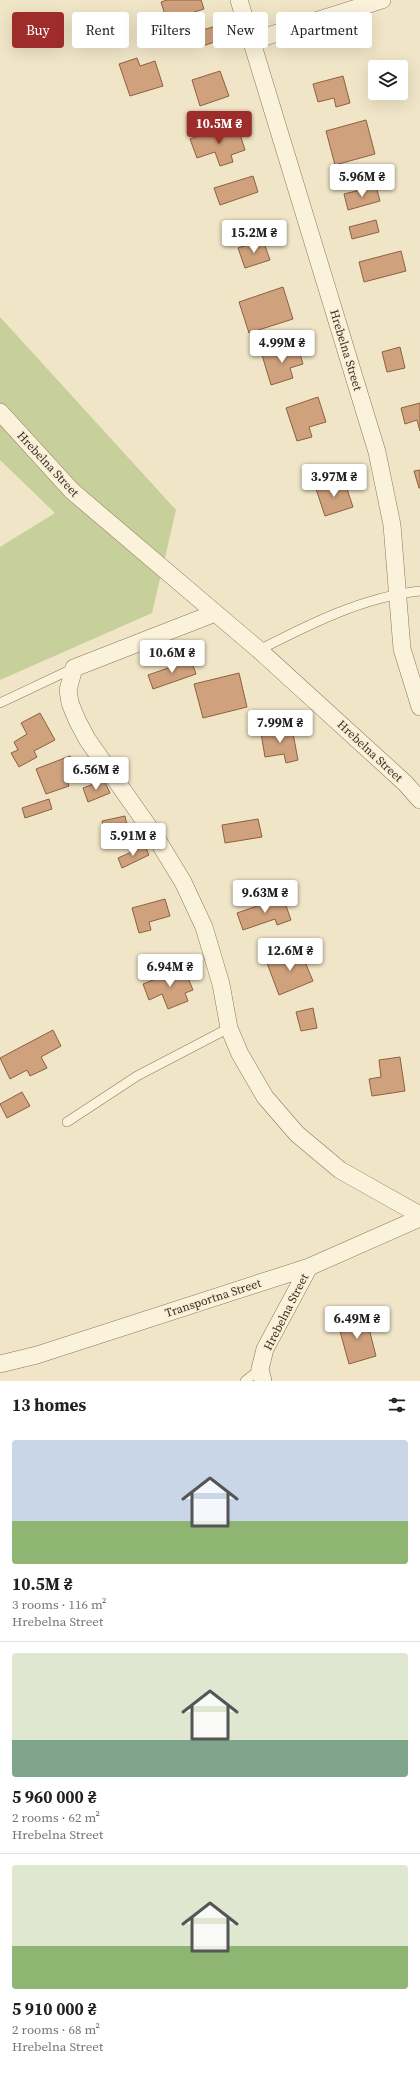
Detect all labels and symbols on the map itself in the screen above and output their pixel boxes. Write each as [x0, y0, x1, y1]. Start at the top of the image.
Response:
pin: 10.5M ₴ [182, 111, 256, 145]
pin: 5.96M ₴ [325, 164, 399, 198]
pin: 15.2M ₴ [217, 220, 291, 254]
street label: Hrebelna Street [326, 307, 366, 393]
pin: 4.99M ₴ [245, 330, 319, 364]
street label: Hrebelna Street [13, 428, 83, 500]
pin: 3.97M ₴ [297, 464, 371, 498]
pin: 10.6M ₴ [135, 640, 209, 674]
pin: 7.99M ₴ [243, 710, 317, 744]
street label: Hrebelna Street [334, 716, 406, 786]
pin: 6.56M ₴ [59, 757, 133, 791]
pin: 5.91M ₴ [96, 823, 170, 857]
pin: 9.63M ₴ [228, 880, 302, 914]
pin: 12.6M ₴ [253, 938, 327, 972]
pin: 6.94M ₴ [133, 954, 207, 988]
street label: Hrebelna Street [260, 1271, 312, 1353]
street label: Transportna Street [163, 1275, 263, 1321]
pin: 6.49M ₴ [320, 1306, 394, 1340]

